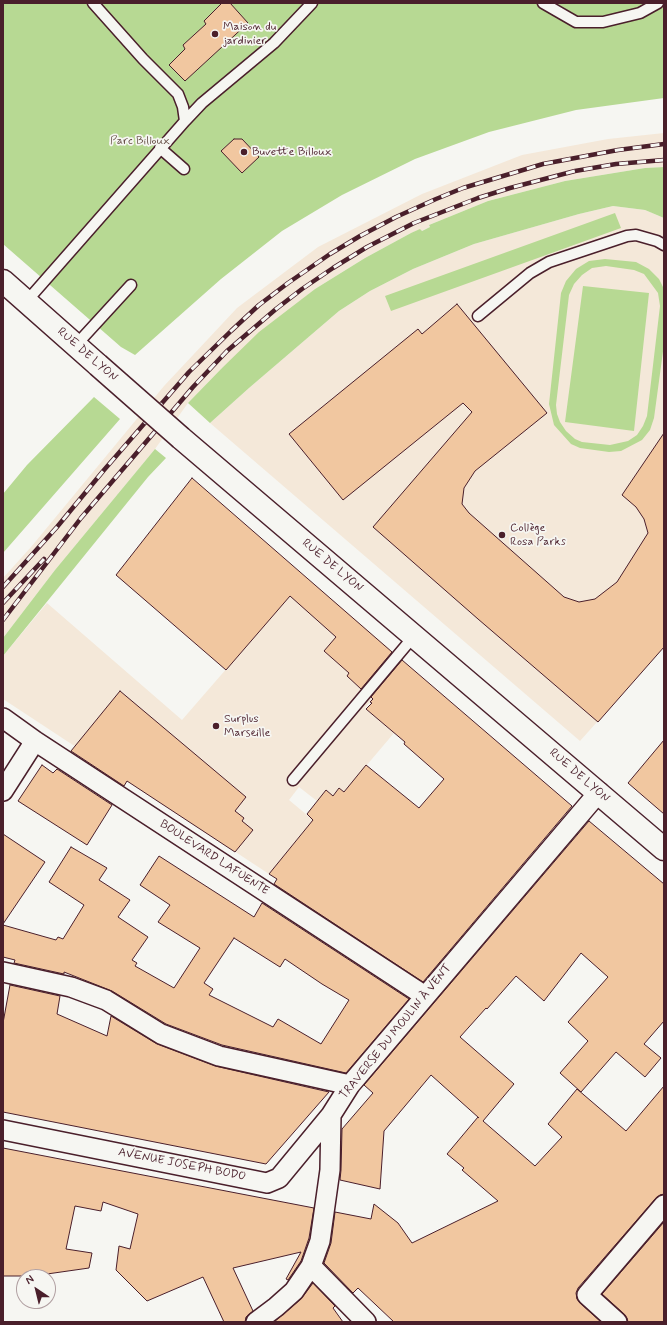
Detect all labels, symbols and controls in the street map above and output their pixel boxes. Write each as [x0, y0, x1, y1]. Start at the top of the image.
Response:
place label: Maison du jardinier [223, 20, 276, 48]
marker: Maison du jardinier [210, 29, 220, 39]
park label: Parc Billoux [110, 134, 170, 148]
place label: Buvette Billoux [252, 145, 332, 159]
marker: Buvette Billoux [239, 147, 249, 157]
street label: RUE DE LYON [54, 325, 120, 385]
place label: Collège Rosa Parks [510, 521, 566, 549]
marker: Collège Rosa Parks [497, 530, 507, 540]
street label: RUE DE LYON [299, 536, 365, 596]
place label: Surplus Marseille [224, 712, 270, 740]
marker: Surplus Marseille [211, 721, 221, 731]
street label: RUE DE LYON [546, 746, 612, 806]
street label: BOULEVARD LAFUENTE [157, 817, 271, 899]
street label: TRAVERSE DU MOULIN À VENT [337, 962, 455, 1102]
street label: AVENUE JOSEPH BODO [117, 1146, 247, 1184]
north arrow [16, 1269, 56, 1309]
text: N [23, 1272, 37, 1288]

